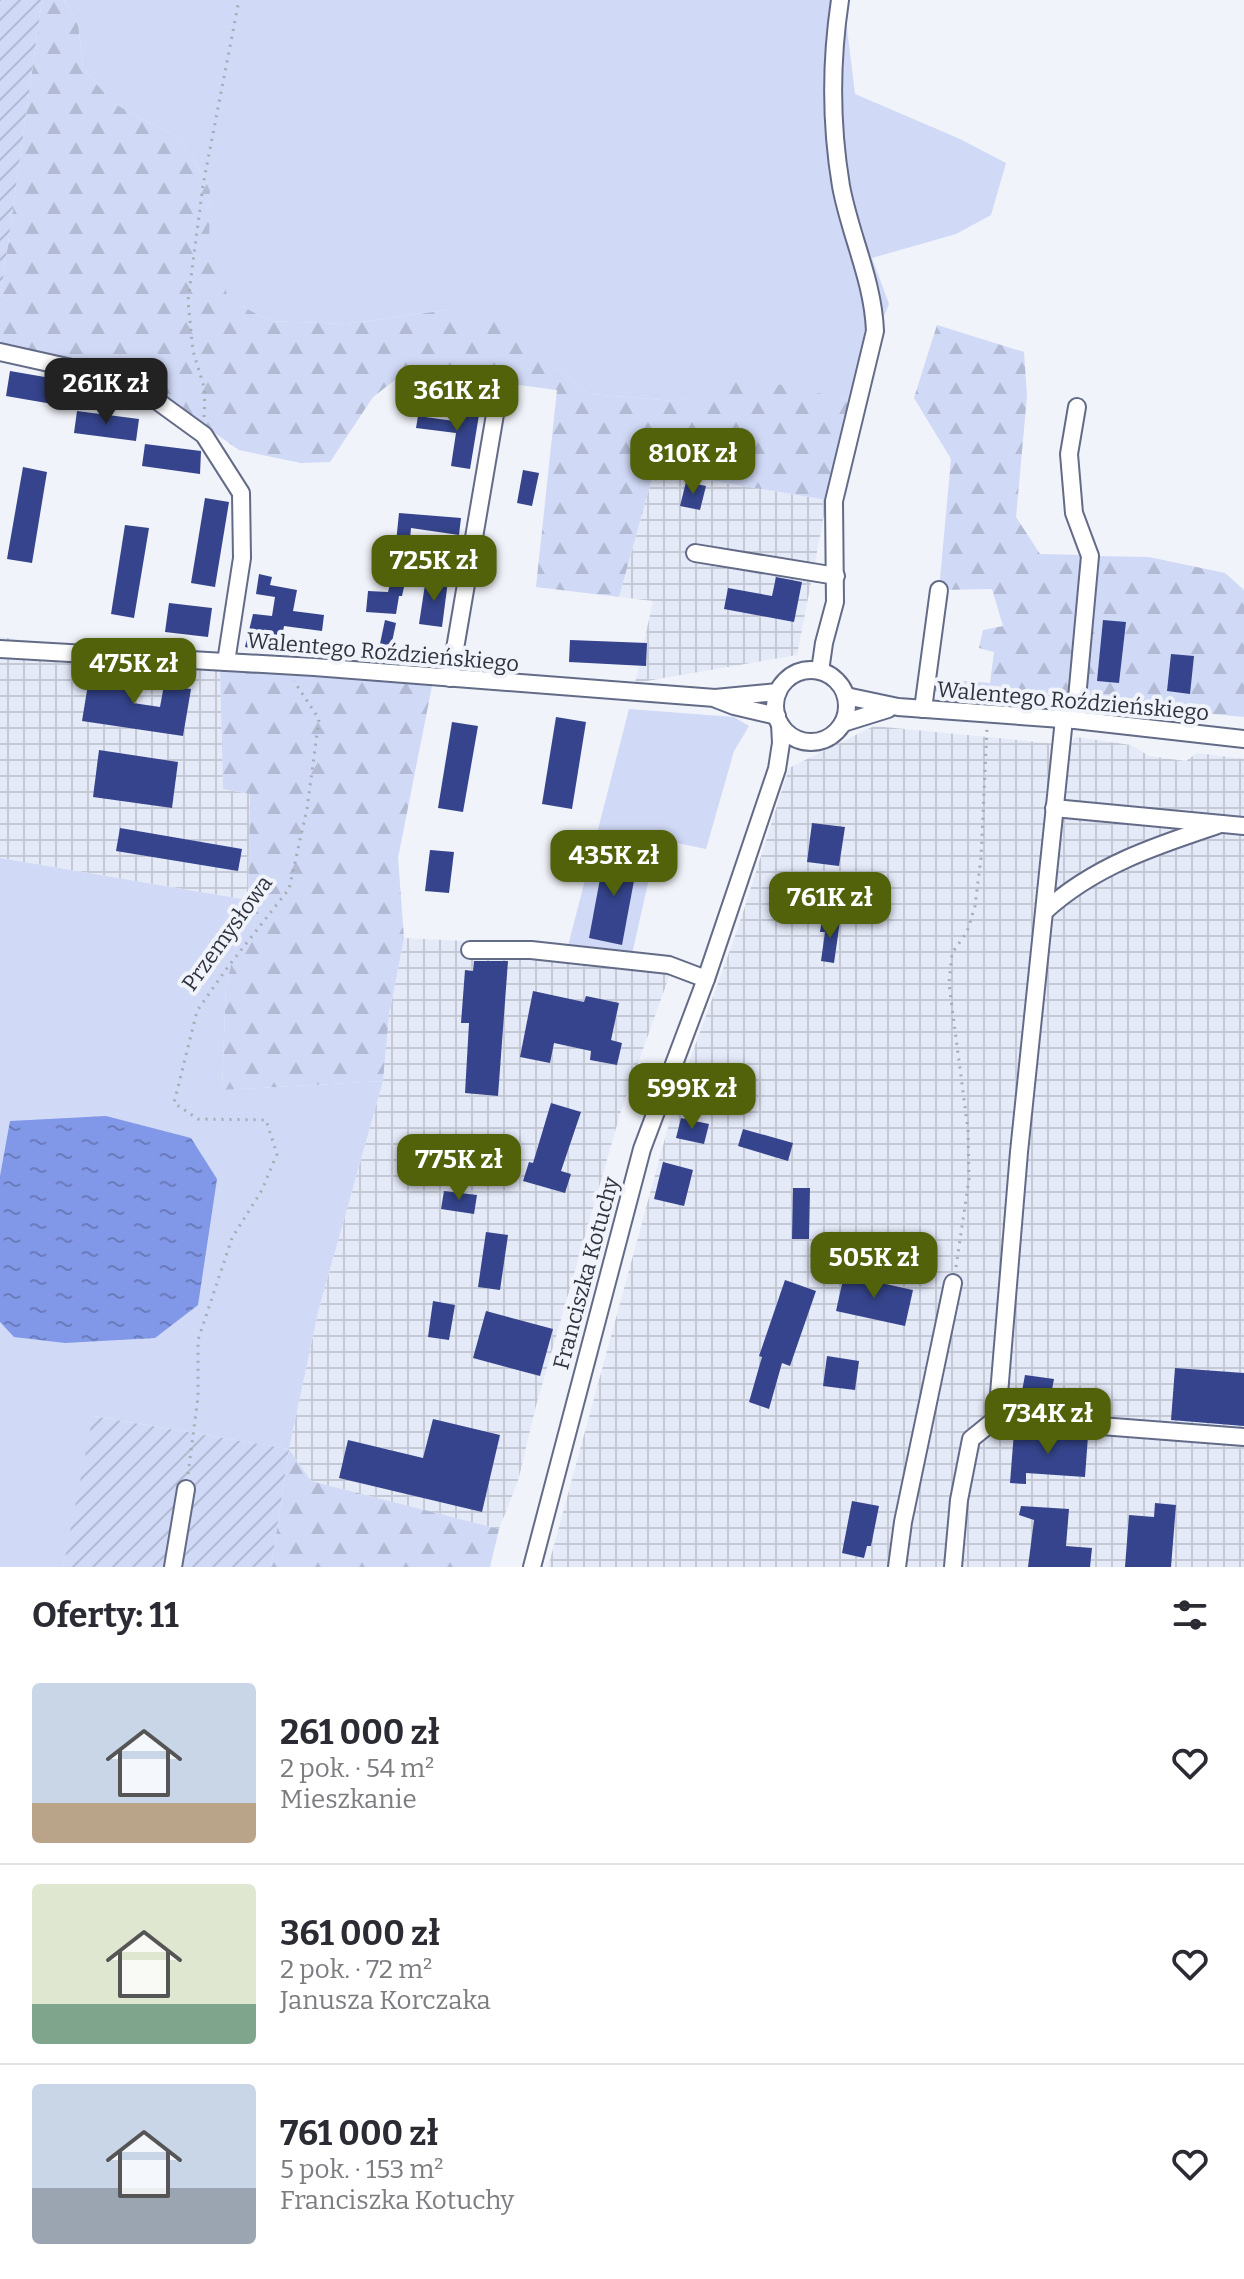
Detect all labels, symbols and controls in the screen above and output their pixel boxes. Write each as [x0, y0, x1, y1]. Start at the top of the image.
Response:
pin: 261K zł [32, 358, 180, 426]
pin: 361K zł [383, 365, 531, 433]
text: 261K zł [63, 368, 149, 399]
text: 361K zł [413, 375, 501, 406]
pin: 810K zł [619, 428, 767, 496]
text: 810K zł [648, 438, 738, 469]
pin: 725K zł [360, 535, 508, 603]
text: 725K zł [390, 545, 478, 576]
street label: Walentego Roździeńskiego [246, 627, 520, 677]
pin: 475K zł [60, 638, 208, 706]
text: 475K zł [89, 648, 179, 679]
street label: Walentego Roździeńskiego [936, 676, 1210, 726]
pin: 435K zł [540, 830, 688, 898]
text: 435K zł [568, 840, 660, 871]
street label: Przemysłowa [176, 870, 278, 996]
pin: 761K zł [756, 872, 904, 940]
text: 761K zł [787, 882, 873, 913]
pin: 599K zł [618, 1063, 766, 1131]
text: 599K zł [647, 1073, 737, 1104]
pin: 775K zł [385, 1134, 533, 1202]
text: 775K zł [415, 1144, 503, 1175]
street label: Franciszka Kotuchy [547, 1173, 625, 1372]
pin: 505K zł [800, 1232, 948, 1300]
text: 505K zł [828, 1242, 920, 1273]
pin: 734K zł [974, 1388, 1122, 1456]
text: 734K zł [1003, 1398, 1093, 1429]
icon: filters [1168, 1593, 1212, 1637]
text: Oferty: 11 [32, 1595, 179, 1636]
text: 261 000 zł [280, 1712, 440, 1753]
icon: home [96, 1715, 192, 1811]
icon: heart [1168, 1741, 1212, 1785]
text: 2 pok. · 54 m² [280, 1753, 434, 1784]
text: Mieszkanie [280, 1784, 417, 1815]
text: 361 000 zł [280, 1913, 441, 1954]
icon: home [96, 1916, 192, 2012]
icon: heart [1168, 1942, 1212, 1986]
text: 2 pok. · 72 m² [280, 1954, 432, 1985]
text: Janusza Korczaka [280, 1985, 491, 2016]
text: 761 000 zł [280, 2113, 439, 2154]
icon: home [96, 2116, 192, 2212]
icon: heart [1168, 2142, 1212, 2186]
text: 5 pok. · 153 m² [280, 2154, 444, 2185]
text: Franciszka Kotuchy [280, 2185, 514, 2216]

